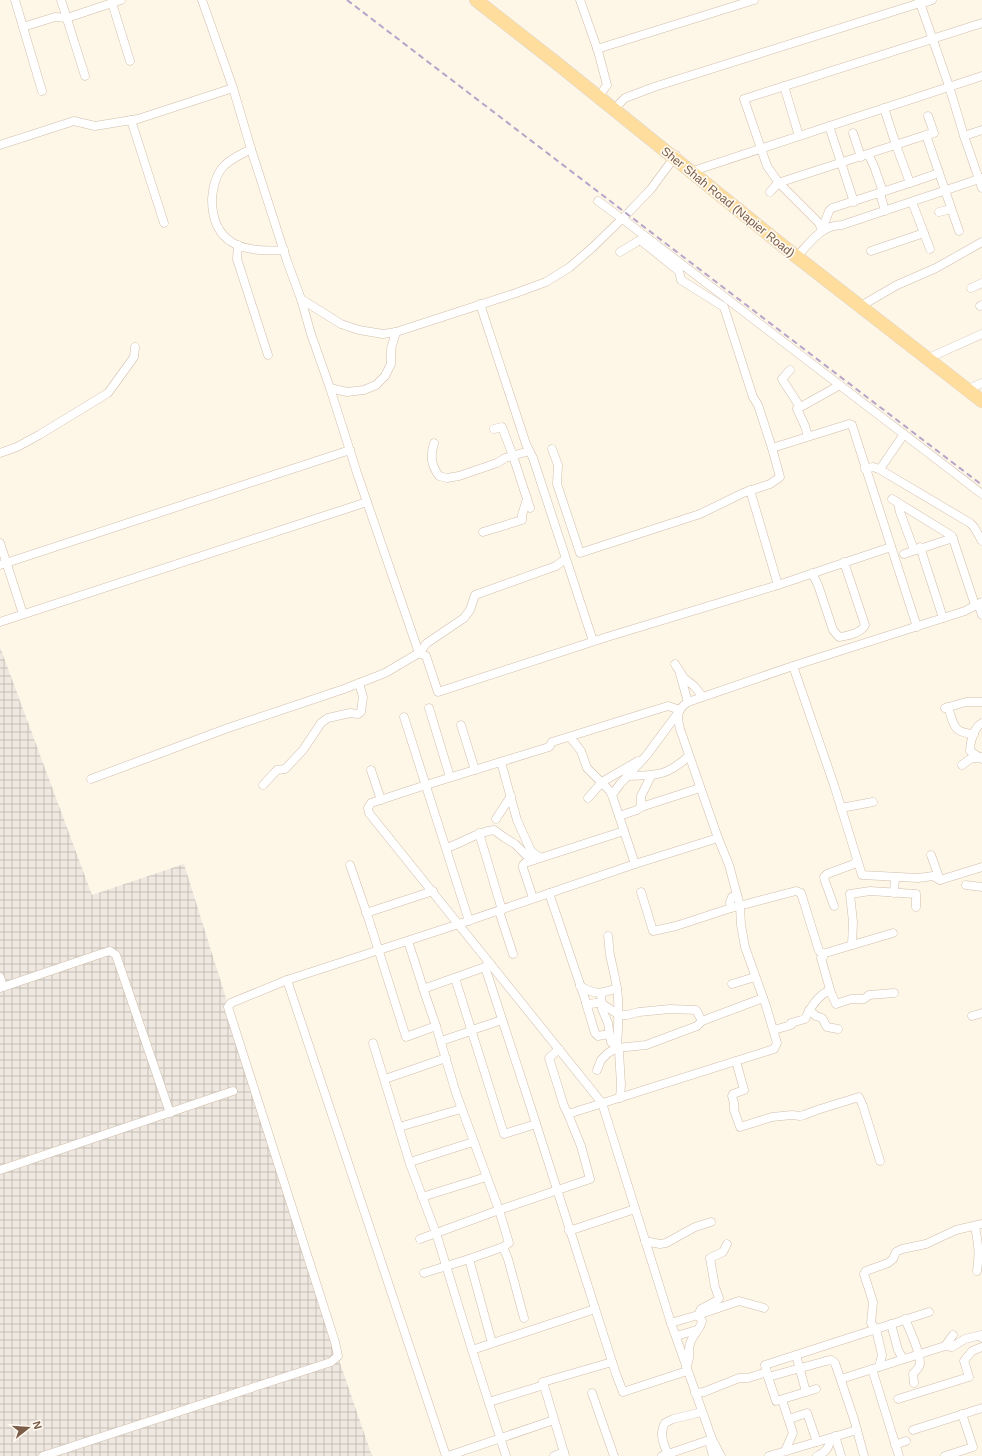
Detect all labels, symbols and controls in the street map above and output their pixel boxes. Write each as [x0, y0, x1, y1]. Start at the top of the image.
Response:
street label: Sher Shah Road (Napier Road) [659, 144, 797, 260]
north arrow [8, 1408, 48, 1448]
text: N [31, 1420, 44, 1431]

